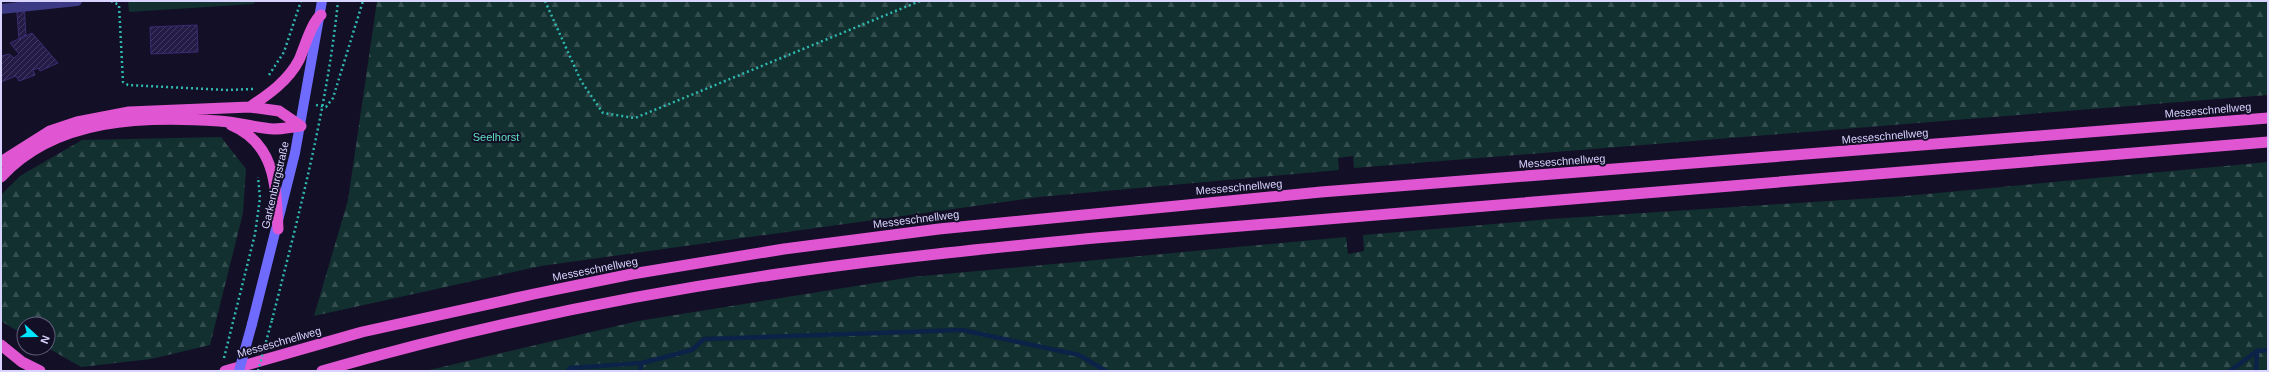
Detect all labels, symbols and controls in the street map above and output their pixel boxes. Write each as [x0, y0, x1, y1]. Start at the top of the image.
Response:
street label: Messeschnellweg [2164, 100, 2252, 120]
street label: Messeschnellweg [1841, 126, 1929, 146]
park label: Seelhorst [473, 131, 519, 143]
street label: Garkenburgstraße [259, 140, 291, 230]
street label: Messeschnellweg [1518, 152, 1606, 170]
street label: Messeschnellweg [1195, 177, 1283, 197]
street label: Messeschnellweg [872, 208, 960, 230]
street label: Messeschnellweg [551, 255, 639, 283]
north arrow [16, 316, 56, 356]
street label: Messeschnellweg [236, 324, 322, 360]
text: N [38, 334, 52, 345]

